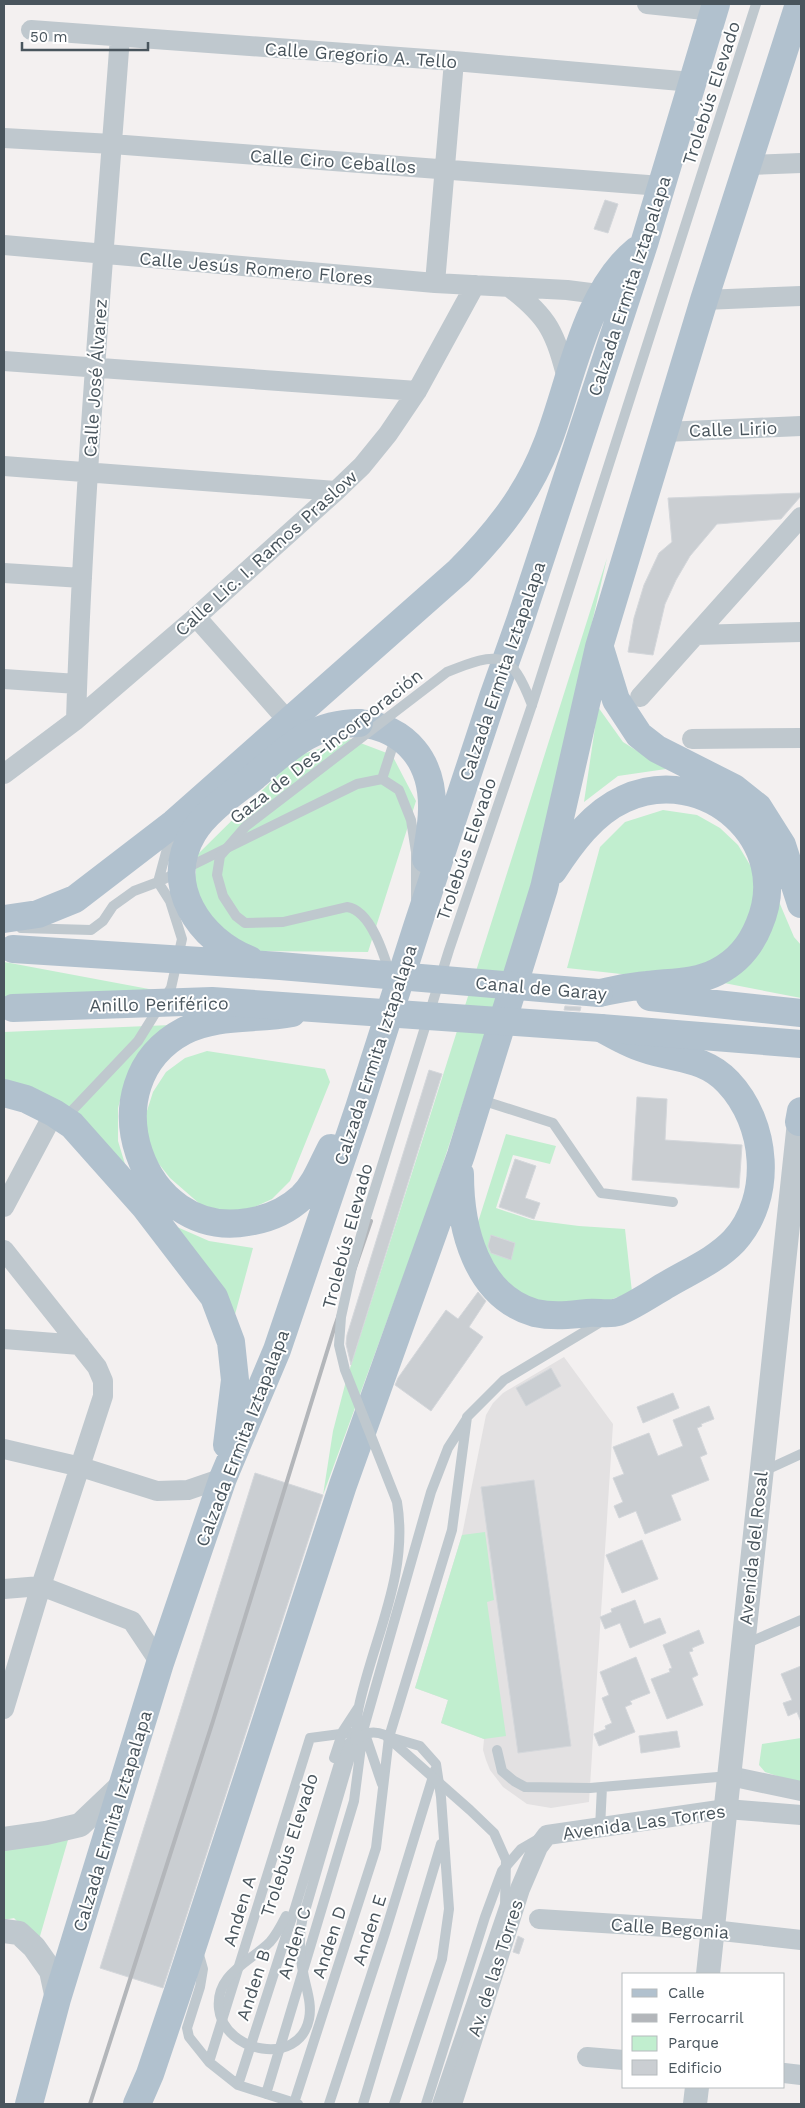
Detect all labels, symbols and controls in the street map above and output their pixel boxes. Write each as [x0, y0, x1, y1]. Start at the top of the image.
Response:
street label: Trolebús Elevado [678, 18, 744, 168]
scale bar [22, 20, 149, 52]
text: 50 m [30, 28, 67, 46]
street label: Calle Gregorio A. Tello [264, 38, 458, 72]
street label: Calle Ciro Ceballos [249, 145, 417, 177]
street label: Calzada Ermita Iztapalapa [583, 173, 675, 399]
street label: Calle Jesús Romero Flores [138, 247, 374, 289]
street label: Calle José Álvarez [79, 298, 111, 458]
street label: Calle Lirio [688, 417, 778, 441]
street label: Calle Lic. I. Ramos Praslow [171, 466, 361, 640]
street label: Calzada Ermita Iztapalapa [455, 559, 549, 783]
street label: Gaza de Des-incorporación [225, 664, 427, 828]
street label: Trolebús Elevado [432, 775, 500, 923]
street label: Calzada Ermita Iztapalapa [329, 942, 421, 1168]
street label: Canal de Garay [474, 972, 608, 1004]
street label: Anillo Periférico [89, 992, 229, 1016]
street label: Trolebús Elevado [317, 1161, 377, 1311]
street label: Calzada Ermita Iztapalapa [191, 1327, 293, 1549]
street label: Avenida del Rosal [734, 1470, 772, 1626]
street label: Calzada Ermita Iztapalapa [68, 1708, 156, 1934]
street label: Trolebús Elevado [256, 1770, 322, 1920]
street label: Avenida Las Torres [561, 1800, 727, 1844]
street label: Anden A [218, 1873, 260, 1949]
street label: Anden E [348, 1892, 390, 1968]
street label: Av. de las Torres [463, 1897, 527, 2039]
street label: Anden D [307, 1903, 351, 1981]
street label: Anden C [273, 1904, 315, 1982]
street label: Calle Begonia [610, 1913, 730, 1943]
street label: Anden B [232, 1947, 274, 2023]
legend [622, 1973, 785, 2088]
text: Calle [668, 1984, 705, 2002]
text: Ferrocarril [668, 2009, 744, 2027]
text: Parque [668, 2034, 719, 2052]
text: Edificio [668, 2059, 722, 2077]

